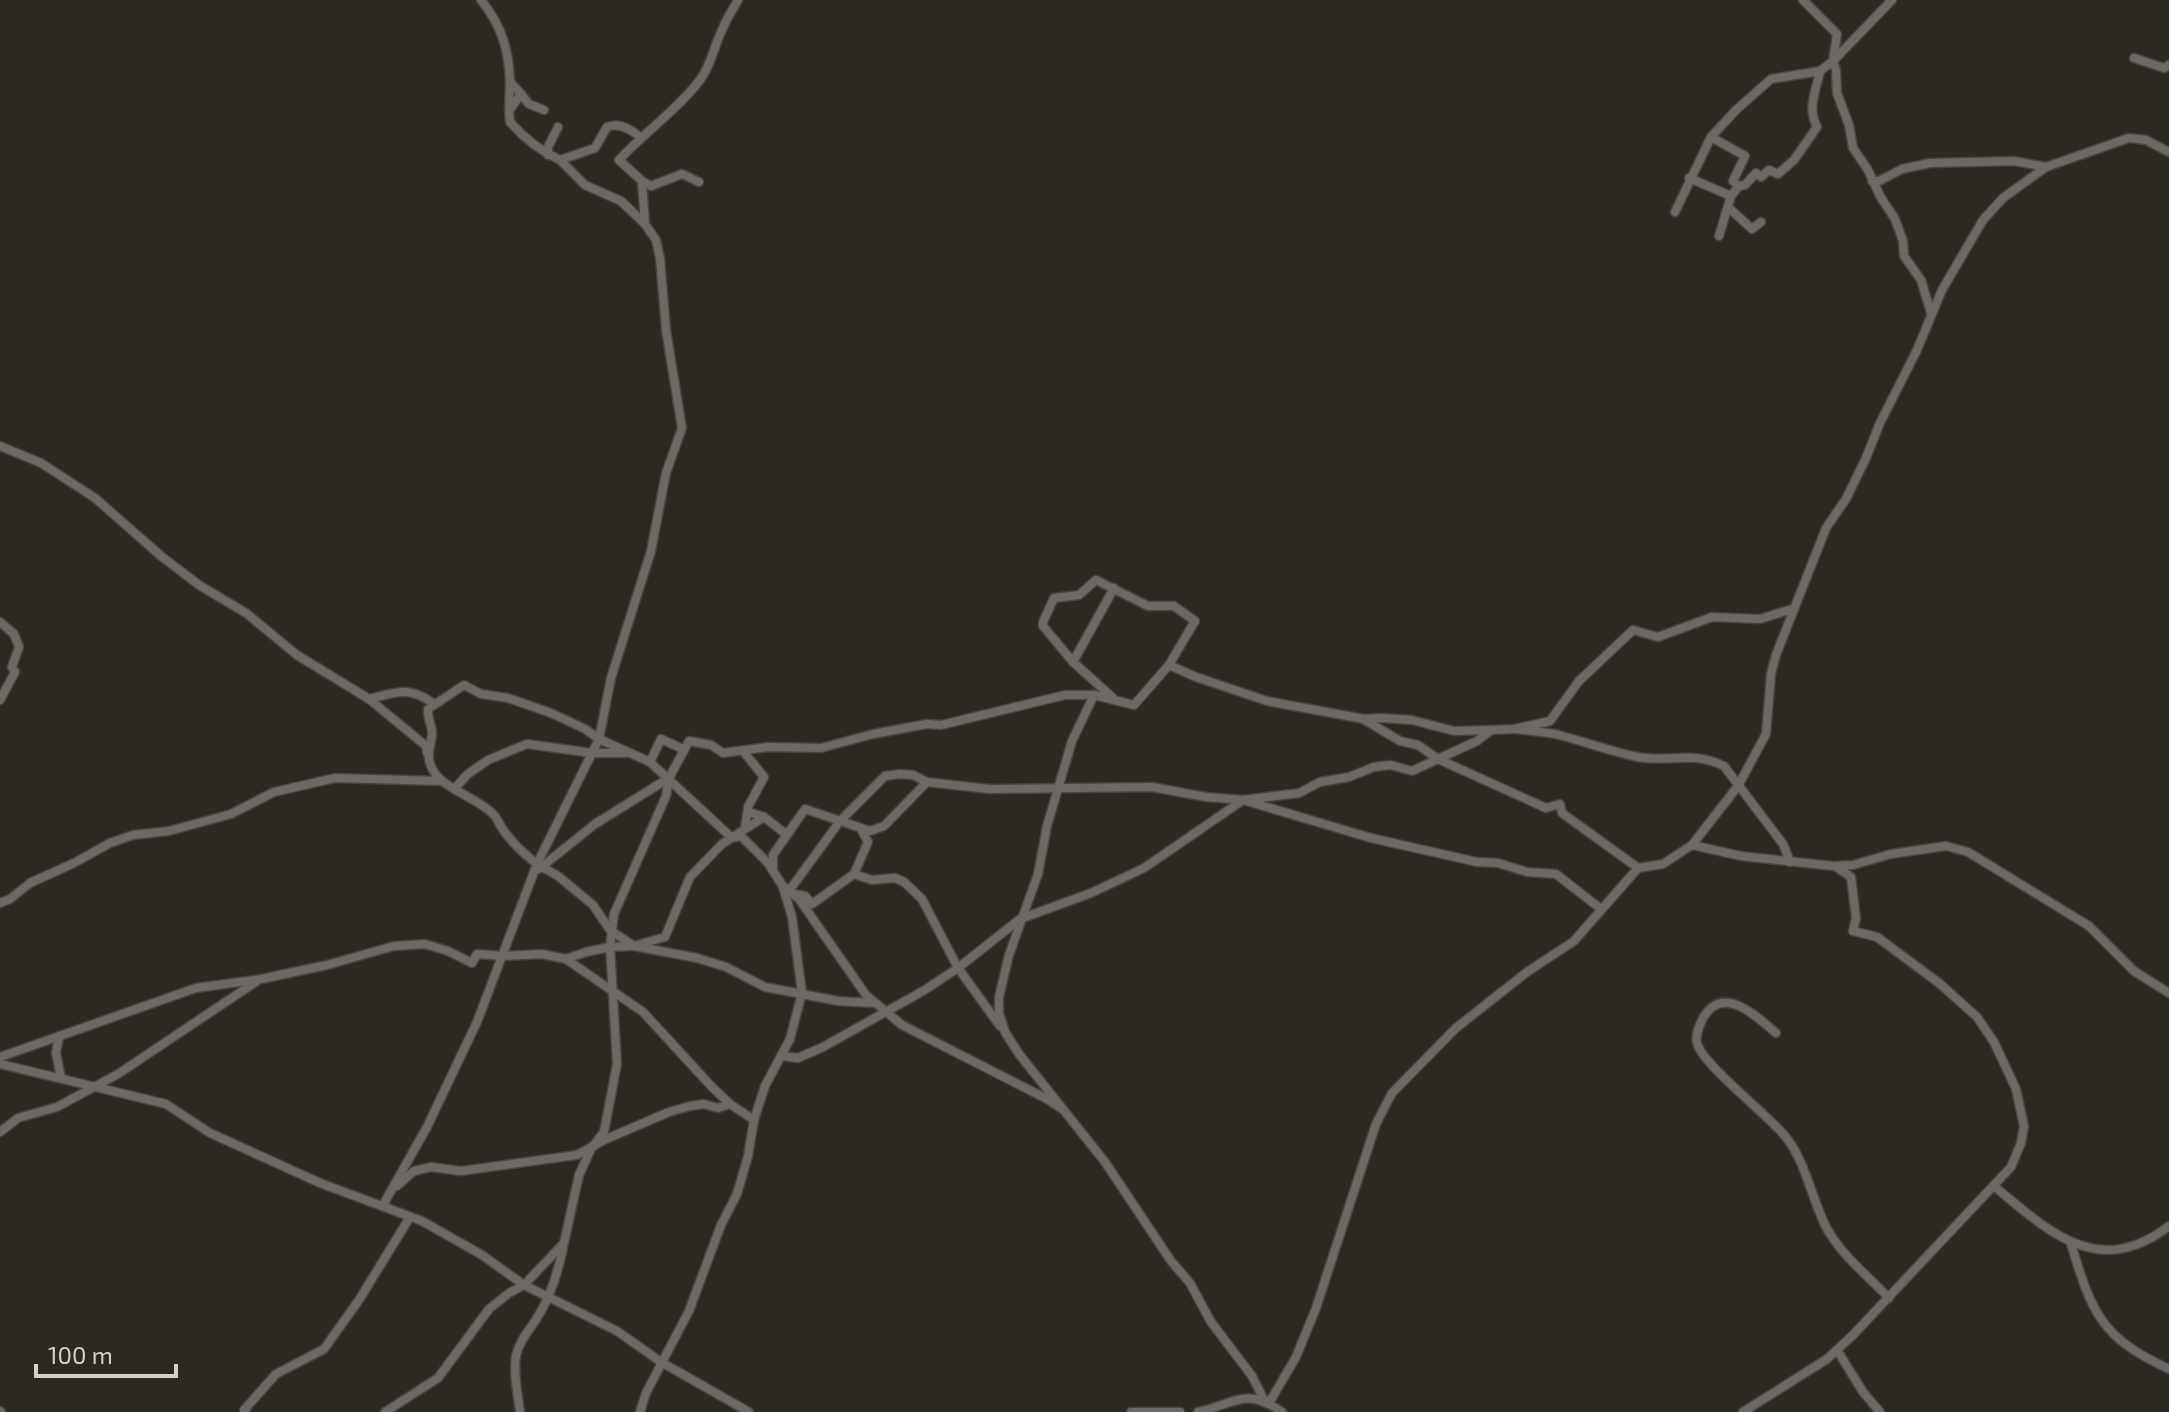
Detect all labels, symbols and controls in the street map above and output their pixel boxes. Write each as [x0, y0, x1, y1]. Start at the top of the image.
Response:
scale bar [36, 1328, 176, 1378]
text: 100 m [48, 1340, 113, 1369]

